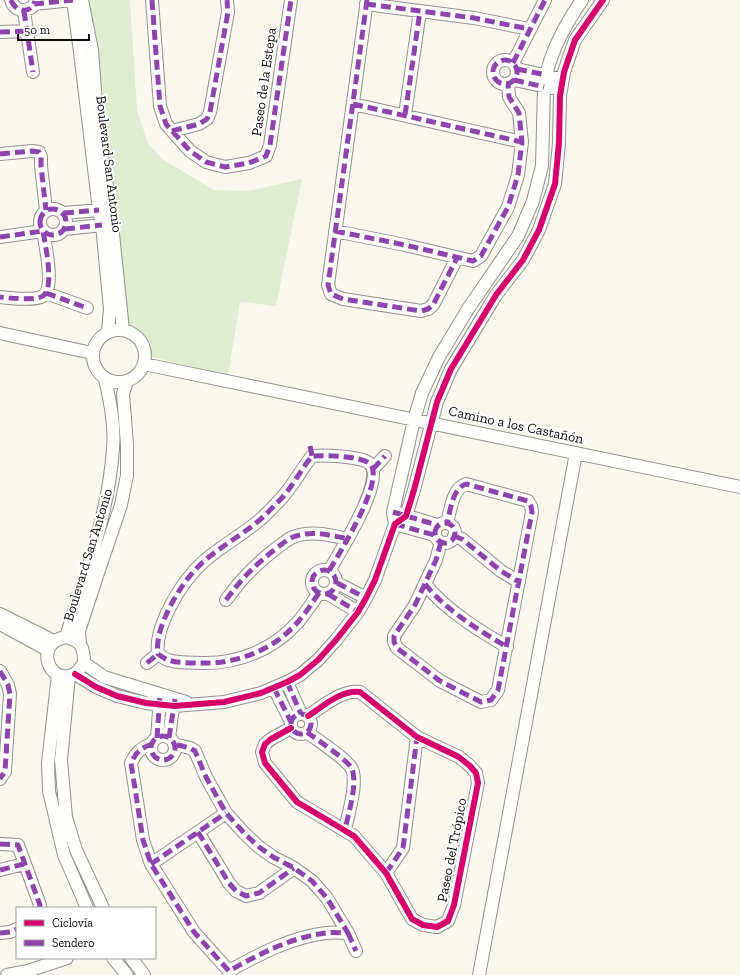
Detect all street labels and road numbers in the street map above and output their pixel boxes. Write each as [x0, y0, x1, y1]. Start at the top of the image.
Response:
street label: Paseo de la Estepa [248, 26, 280, 137]
street label: Boulevard San Antonio [92, 95, 126, 233]
street label: Camino a los Castañón [447, 402, 585, 448]
street label: Boulevard San Antonio [60, 487, 116, 623]
street label: Paseo del Trópico [434, 797, 470, 903]

